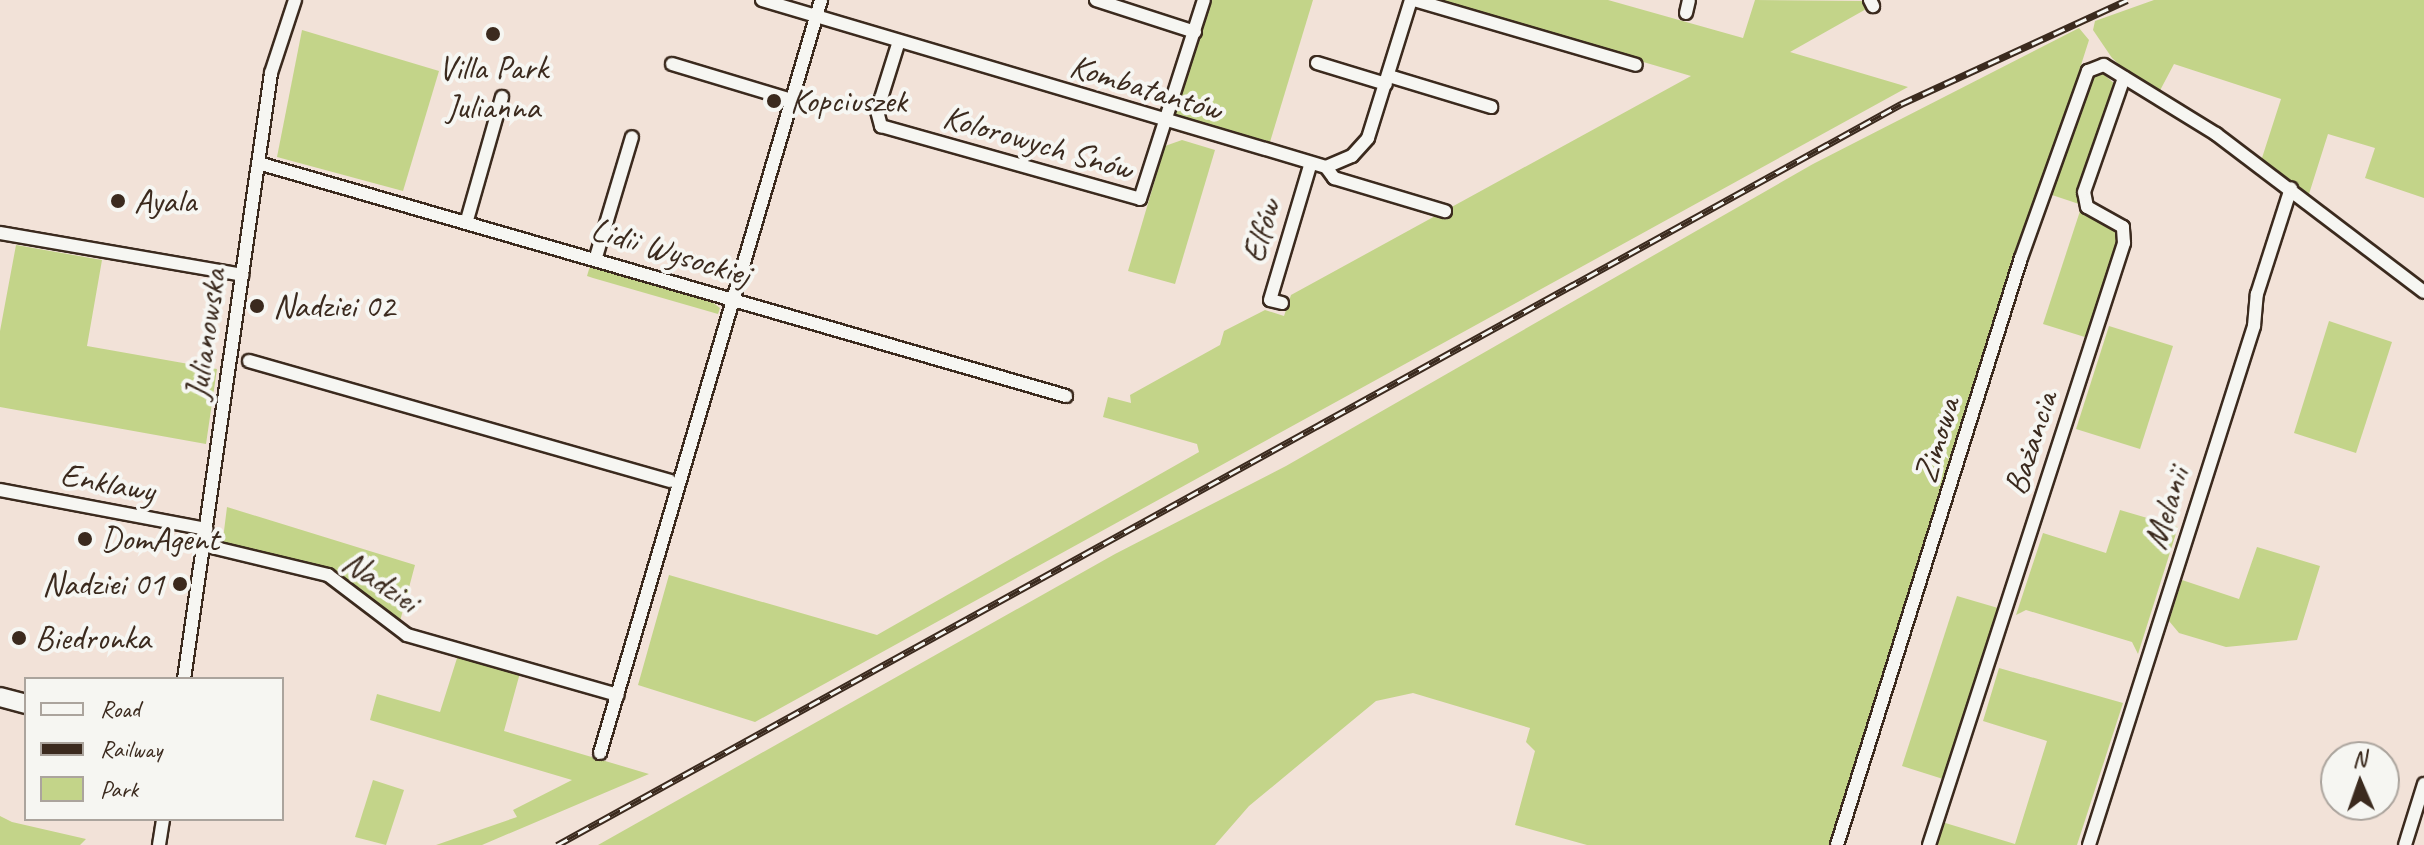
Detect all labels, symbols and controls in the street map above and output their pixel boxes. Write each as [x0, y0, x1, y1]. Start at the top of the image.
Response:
marker: Villa Park Julianna [484, 25, 502, 43]
street label: Kombatantów [1065, 45, 1227, 129]
place label: Villa Park Julianna [438, 47, 548, 126]
place label: Kopciuszek [790, 81, 907, 121]
marker: Kopciuszek [765, 92, 783, 110]
street label: Kolorowych Snów [939, 96, 1137, 188]
place label: Ayala [134, 181, 196, 221]
marker: Ayala [109, 192, 127, 210]
street label: Elfów [1233, 195, 1289, 267]
street label: Lidii Wysockiej [586, 207, 756, 295]
street label: Julianowska [176, 266, 234, 402]
place label: Nadziei 02 [273, 286, 395, 326]
marker: Nadziei 02 [248, 297, 266, 315]
street label: Bażancia [1994, 386, 2066, 500]
street label: Zimowa [1904, 393, 1968, 487]
street label: Enklawy [57, 453, 159, 511]
street label: Melanii [2134, 462, 2198, 554]
place label: DomAgent [101, 519, 219, 559]
marker: DomAgent [76, 530, 94, 548]
street label: Nadziei [335, 541, 427, 621]
place label: Nadziei 01 [42, 564, 164, 604]
marker: Nadziei 01 [171, 575, 189, 593]
place label: Biedronka [35, 618, 151, 658]
marker: Biedronka [10, 629, 28, 647]
legend [24, 677, 284, 821]
text: Road [100, 694, 140, 724]
text: Railway [100, 734, 162, 764]
north arrow [2320, 741, 2400, 821]
text: N [2352, 745, 2367, 773]
text: Park [100, 774, 138, 804]

